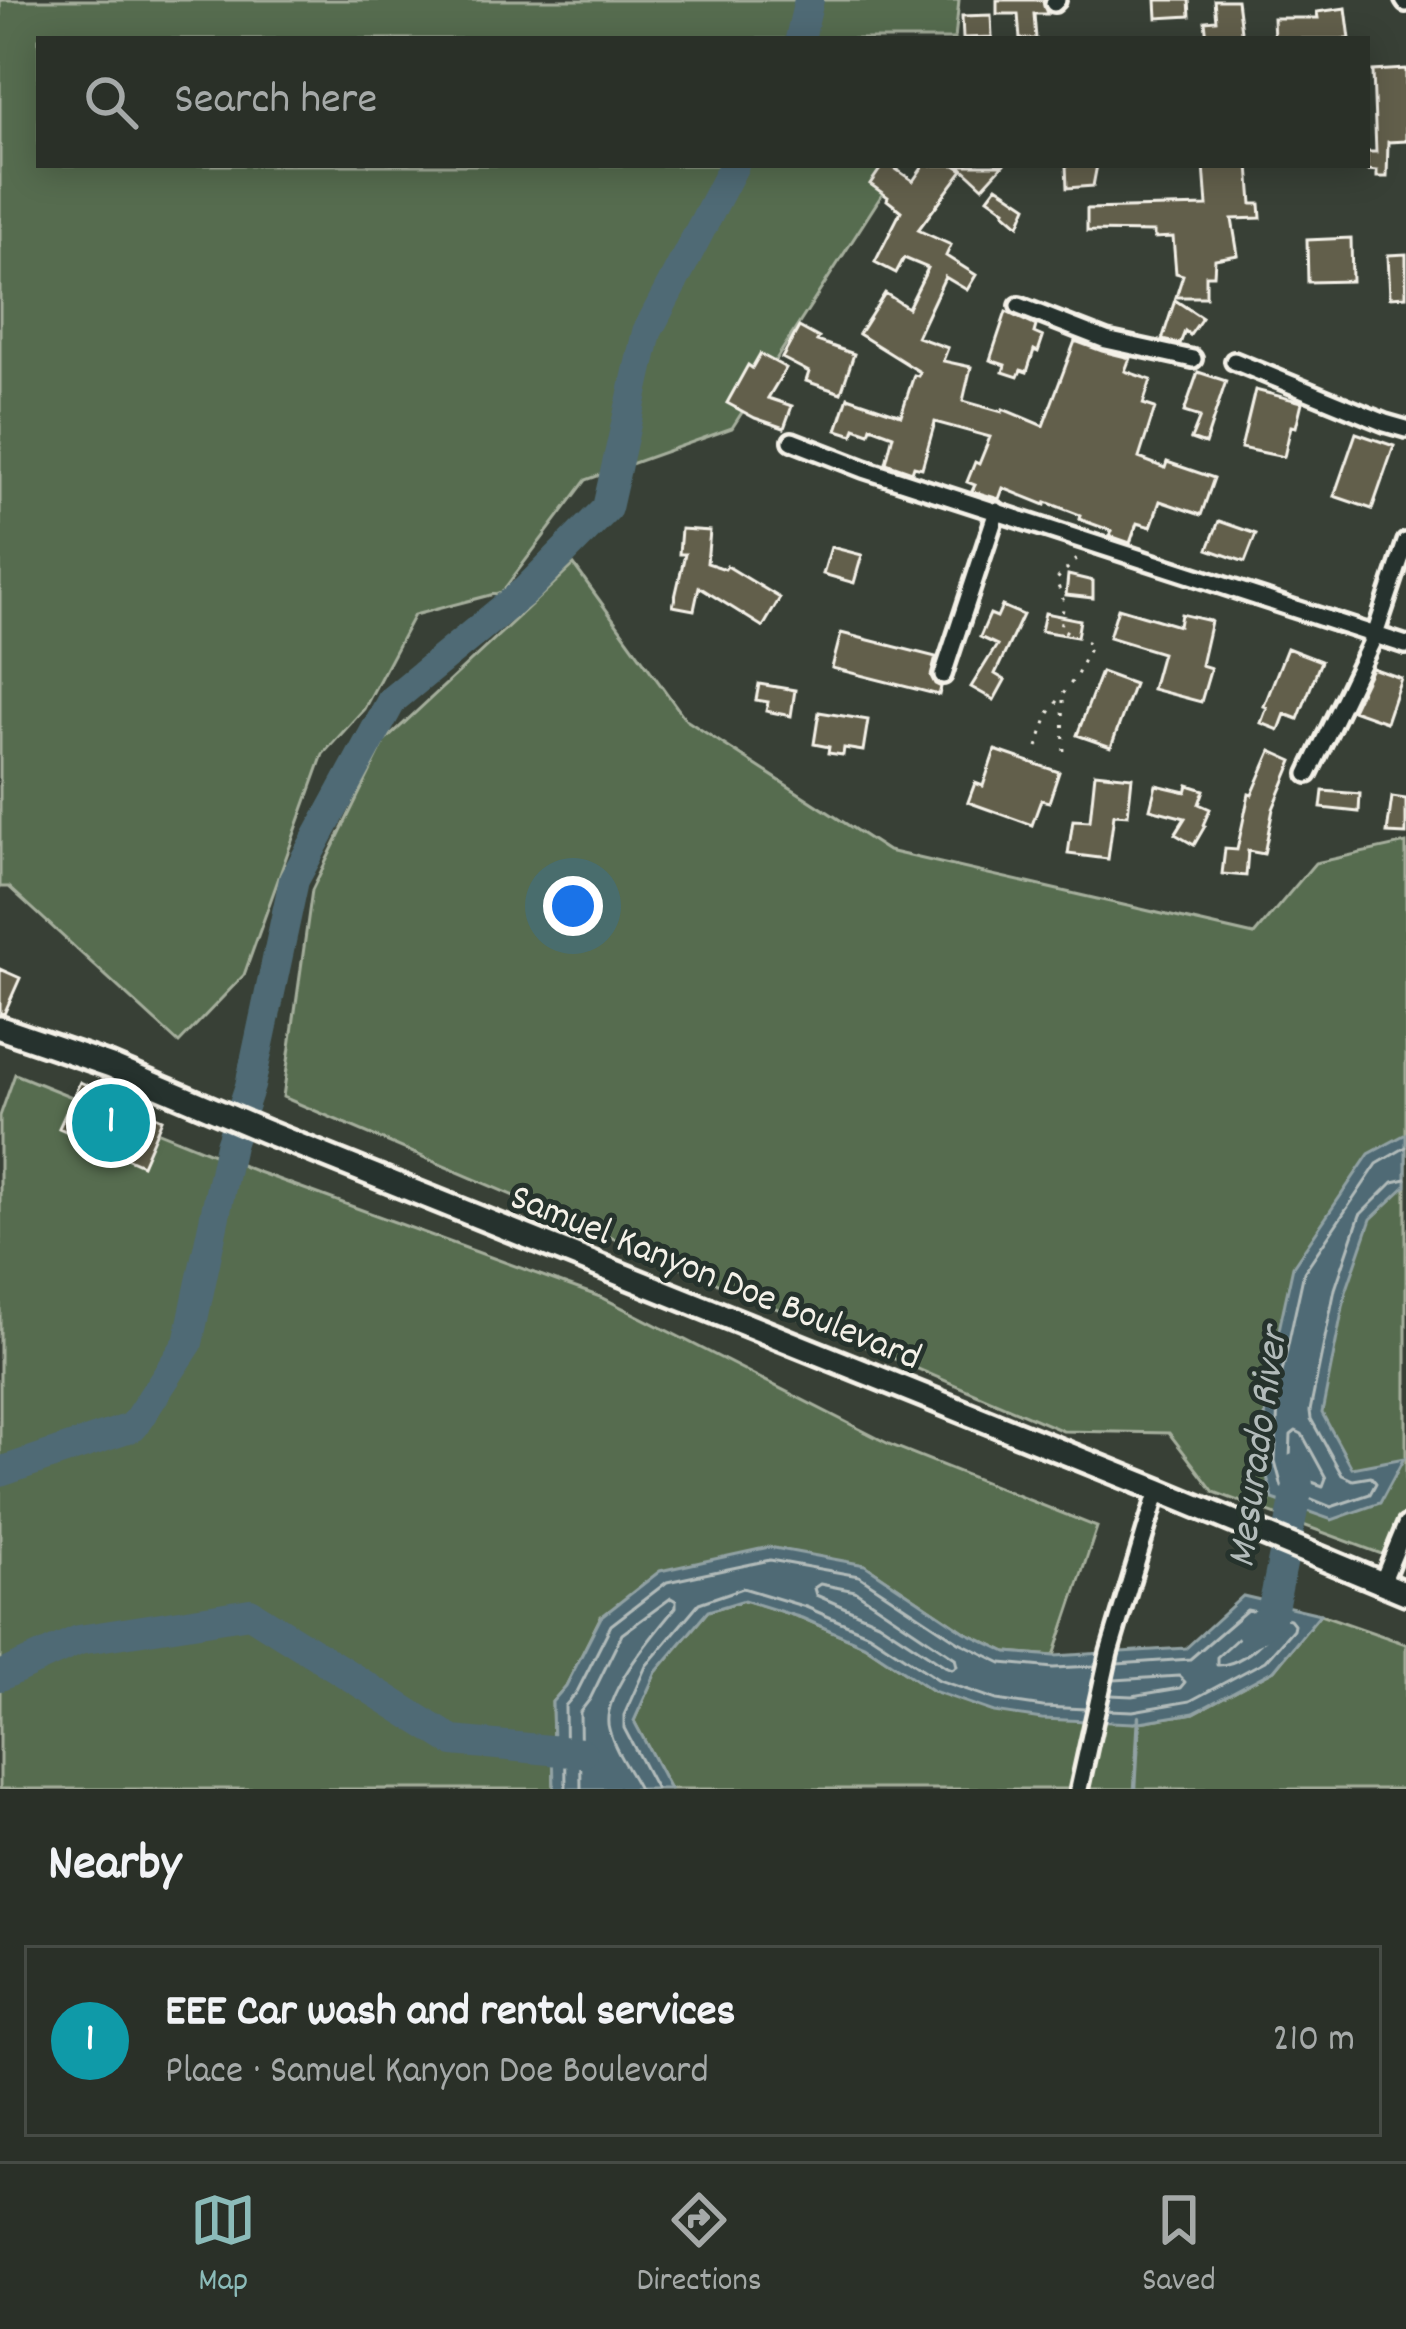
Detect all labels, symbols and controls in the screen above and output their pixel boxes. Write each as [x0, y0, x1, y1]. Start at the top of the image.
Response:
search box [36, 36, 1370, 168]
icon: search [78, 69, 144, 135]
text: Search here [174, 70, 377, 134]
your location [543, 876, 603, 936]
pin: 1 [72, 1078, 150, 1168]
street label: Samuel Kanyon Doe Boulevard [501, 1172, 928, 1388]
water label: Mesurado River [1214, 1320, 1308, 1572]
text: Nearby [48, 1831, 181, 1903]
text: EEE Car wash and rental services [165, 1982, 735, 2046]
text: 1 [86, 2014, 94, 2069]
text: 210 m [1272, 2014, 1355, 2069]
text: Place · Samuel Kanyon Doe Boulevard [165, 2046, 709, 2101]
tab: Map [190, 2187, 256, 2306]
tab: Directions [637, 2187, 762, 2306]
tab: Saved [1142, 2187, 1216, 2306]

